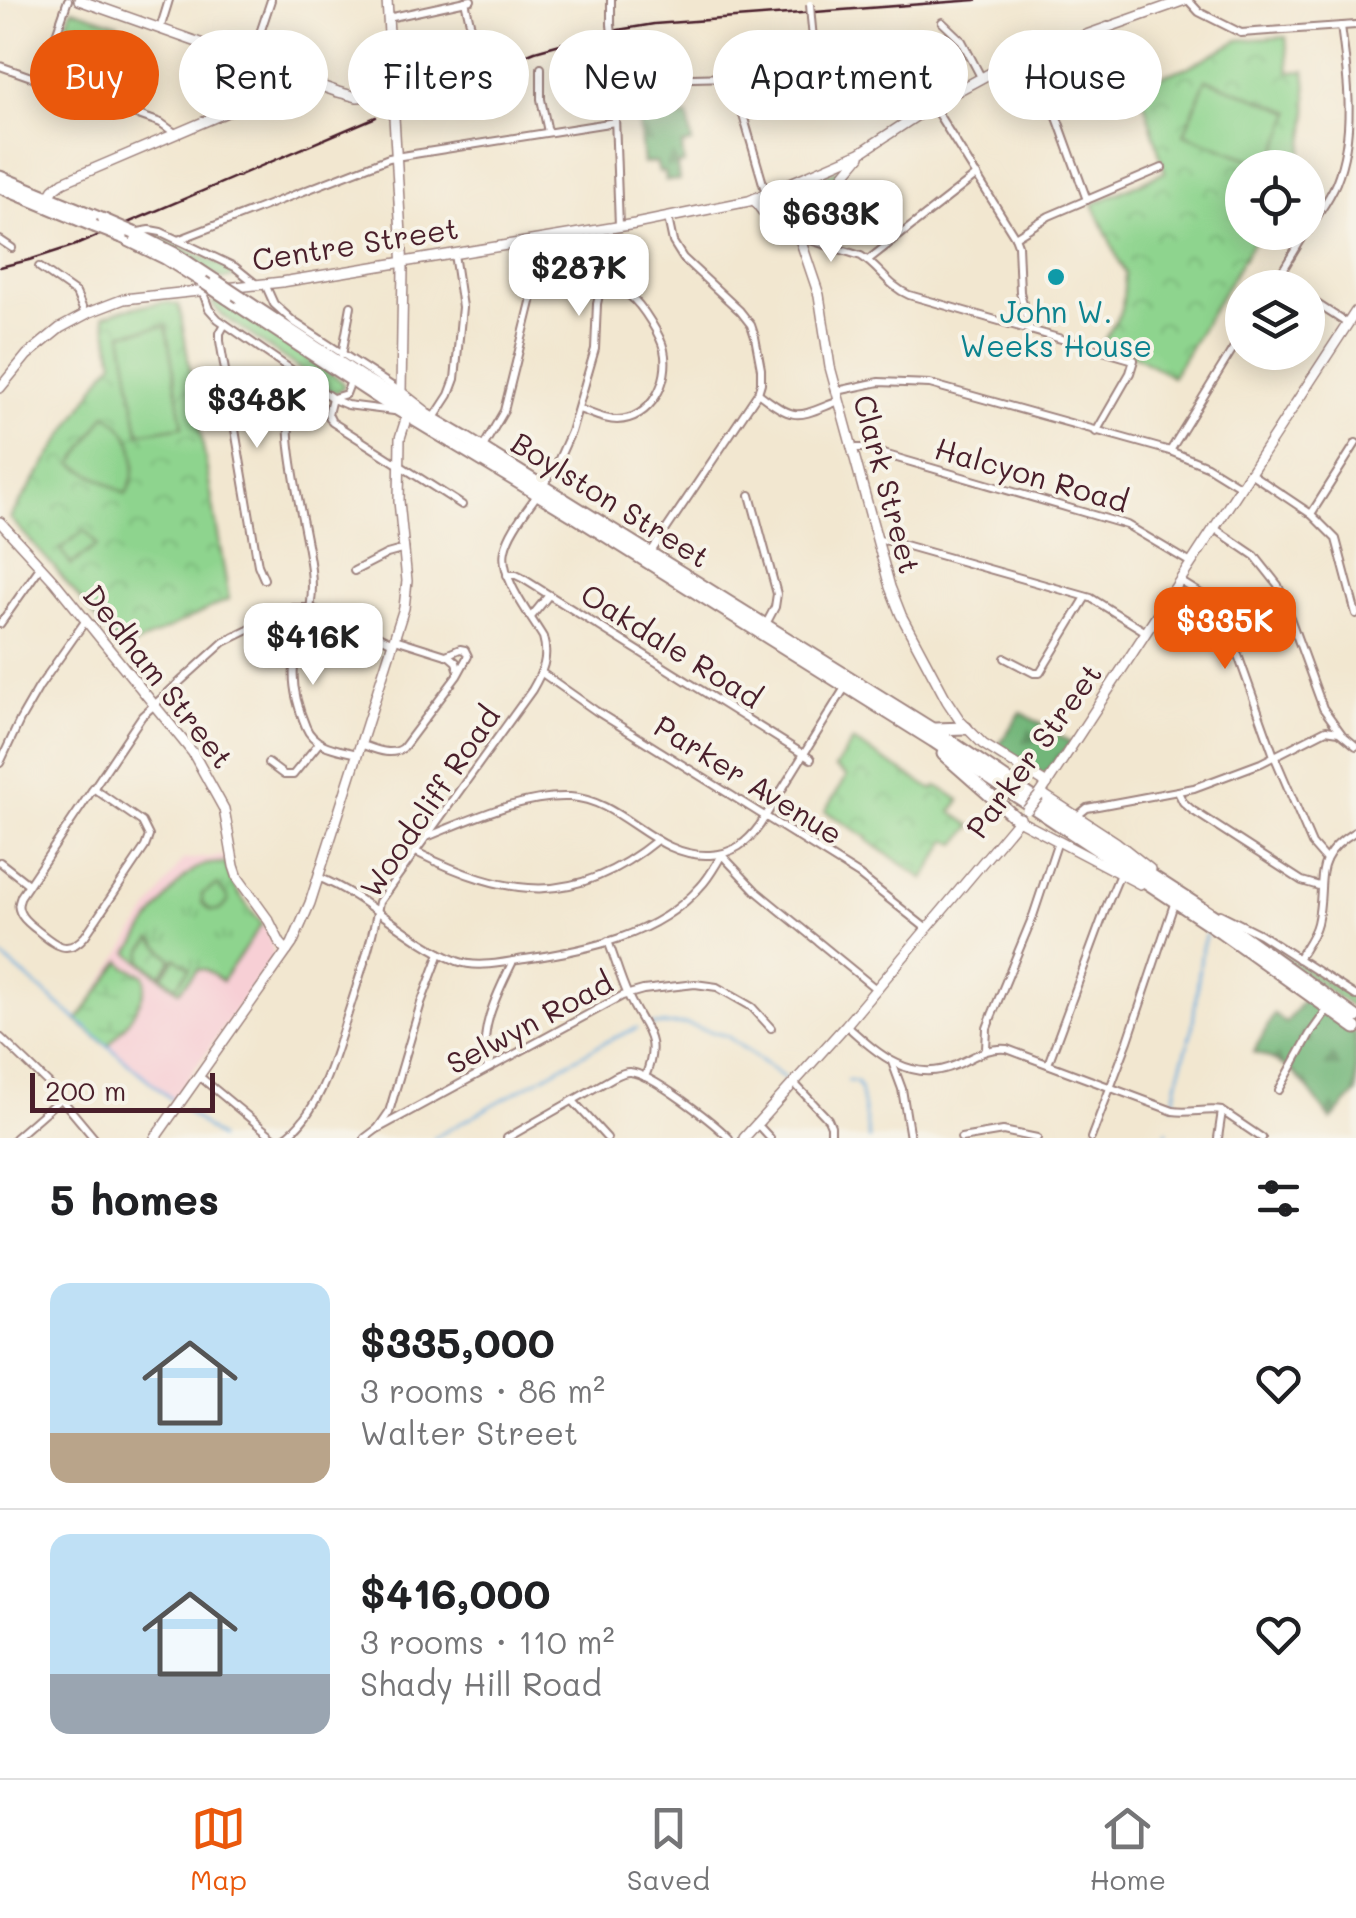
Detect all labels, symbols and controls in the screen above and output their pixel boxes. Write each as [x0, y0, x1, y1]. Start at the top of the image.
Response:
chip: Buy [30, 30, 159, 120]
chip: Rent [179, 30, 328, 120]
chip: Filters [348, 30, 529, 120]
chip: New [549, 30, 693, 120]
chip: Apartment [713, 30, 968, 120]
chip: House [988, 30, 1162, 120]
map controls [1225, 150, 1325, 370]
button: locate [1225, 150, 1325, 250]
pin: $633K [761, 180, 901, 265]
text: $633K [782, 191, 880, 233]
street label: Centre Street [249, 207, 461, 279]
pin: $287K [509, 234, 649, 319]
text: $287K [531, 245, 627, 287]
marker: John W. Weeks House [1045, 266, 1067, 288]
button: layers [1225, 270, 1325, 370]
place label: John W. Weeks House [960, 291, 1152, 365]
pin: $348K [187, 366, 327, 451]
text: $348K [207, 377, 307, 419]
street label: Clark Street [845, 390, 931, 578]
street label: Boylston Street [504, 422, 718, 576]
street label: Halcyon Road [931, 427, 1133, 521]
street label: Oakdale Road [574, 573, 770, 717]
street label: Dedham Street [75, 576, 243, 776]
pin: $335K [1155, 587, 1295, 672]
text: $335K [1176, 598, 1274, 640]
pin: $416K [243, 603, 383, 688]
text: $416K [266, 614, 360, 656]
street label: Parker Street [956, 655, 1110, 845]
street label: Woodcliff Road [350, 697, 508, 905]
street label: Parker Avenue [647, 705, 851, 853]
street label: Selwyn Road [439, 961, 619, 1083]
scale bar [30, 1068, 215, 1112]
text: 200 m [45, 1072, 126, 1108]
text: 5 homes [50, 1171, 219, 1226]
icon: filters [1251, 1171, 1306, 1226]
text: $335,000 [360, 1314, 555, 1369]
icon: home [130, 1323, 250, 1443]
icon: heart [1251, 1356, 1306, 1411]
text: 3 rooms · 86 m² [360, 1369, 605, 1411]
text: Walter Street [360, 1411, 578, 1453]
text: $416,000 [360, 1565, 551, 1620]
icon: home [130, 1574, 250, 1694]
icon: heart [1251, 1607, 1306, 1662]
text: 3 rooms · 110 m² [360, 1620, 615, 1662]
text: Shady Hill Road [360, 1662, 602, 1704]
tab: Map [190, 1801, 247, 1897]
tab: Saved [627, 1801, 710, 1897]
tab: Home [1090, 1801, 1166, 1897]

